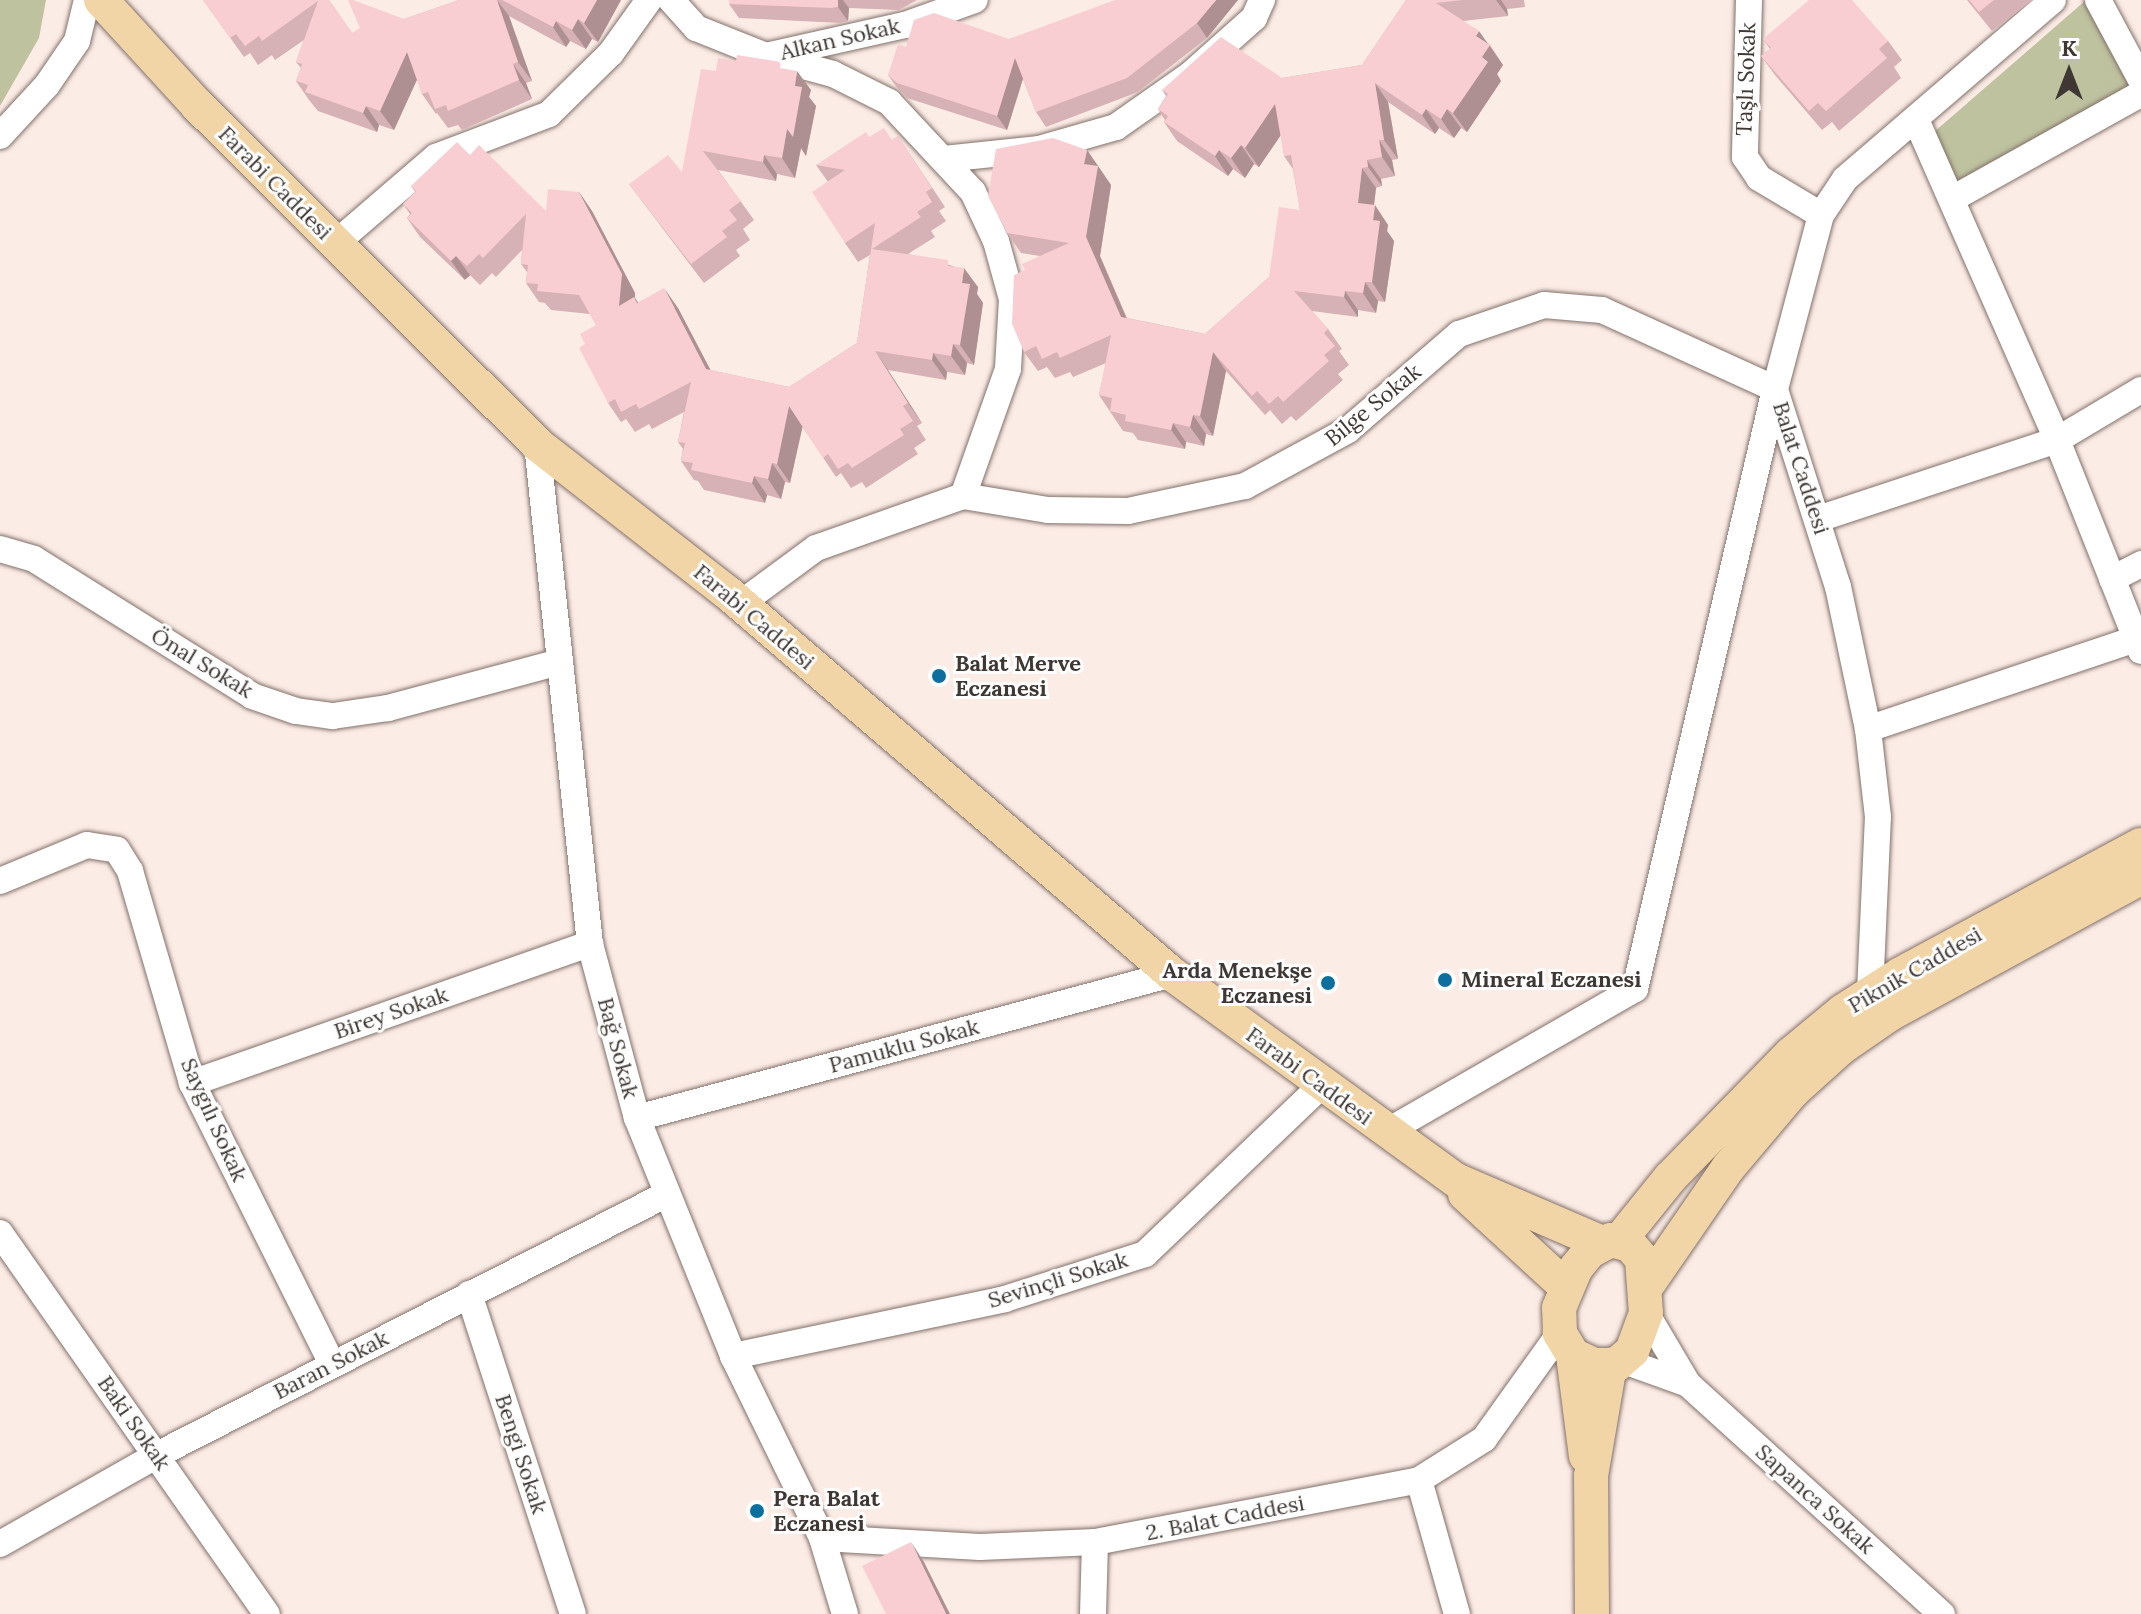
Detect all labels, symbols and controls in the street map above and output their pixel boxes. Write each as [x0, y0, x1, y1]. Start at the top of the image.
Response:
street label: Alkan Sokak [777, 12, 903, 66]
street label: Taşlı Sokak [1731, 22, 1761, 136]
north arrow [2029, 32, 2109, 112]
text: K [2061, 34, 2077, 62]
street label: Farabi Caddesi [213, 121, 337, 245]
street label: Bilge Sokak [1320, 358, 1426, 452]
street label: Balat Caddesi [1767, 398, 1835, 538]
street label: Farabi Caddesi [688, 559, 820, 675]
street label: Önal Sokak [146, 622, 258, 704]
place label: Balat Merve Eczanesi [955, 650, 1081, 702]
marker: Balat Merve Eczanesi [930, 667, 948, 685]
street label: Piknik Caddesi [1844, 921, 1986, 1019]
place label: Arda Menekşe Eczanesi [1162, 957, 1312, 1008]
place label: Mineral Eczanesi [1461, 967, 1641, 993]
marker: Mineral Eczanesi [1436, 971, 1454, 989]
marker: Arda Menekşe Eczanesi [1319, 974, 1337, 992]
street label: Birey Sokak [331, 981, 451, 1045]
street label: Bağ Sokak [592, 995, 644, 1101]
street label: Pamuklu Sokak [826, 1013, 982, 1079]
street label: Farabi Caddesi [1241, 1021, 1377, 1131]
street label: Saygılı Sokak [175, 1054, 253, 1186]
street label: Sevinçli Sokak [985, 1246, 1131, 1314]
street label: Baran Sokak [269, 1325, 393, 1405]
street label: Baki Sokak [92, 1371, 176, 1475]
street label: Bengi Sokak [489, 1391, 553, 1517]
street label: Sapanca Sokak [1750, 1439, 1880, 1559]
place label: Pera Balat Eczanesi [773, 1485, 880, 1536]
street label: 2. Balat Caddesi [1144, 1490, 1306, 1546]
marker: Pera Balat Eczanesi [748, 1502, 766, 1520]

